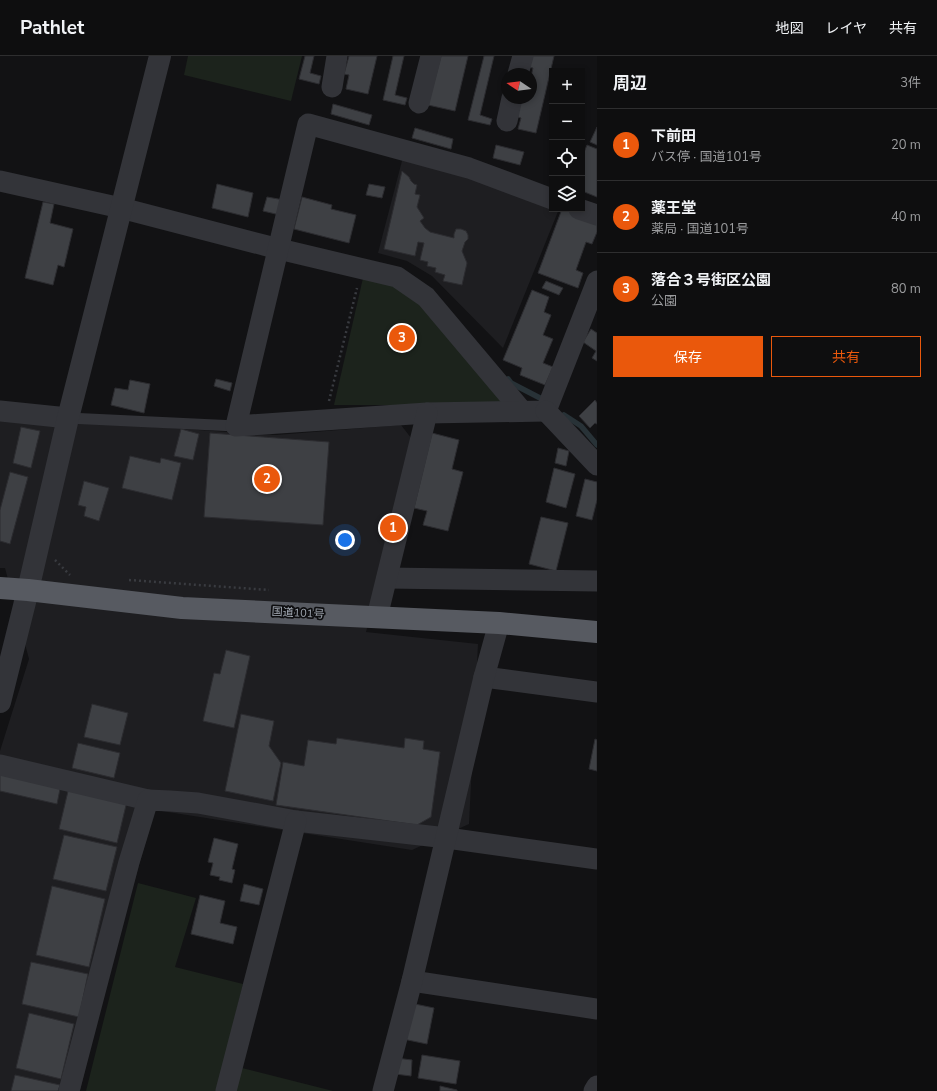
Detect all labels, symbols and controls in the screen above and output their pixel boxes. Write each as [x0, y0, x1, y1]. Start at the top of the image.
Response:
text: Pathlet [20, 15, 84, 41]
text: 地図 [775, 19, 803, 38]
text: レイヤ [825, 19, 867, 38]
text: 共有 [889, 19, 917, 38]
north arrow [501, 68, 537, 104]
map controls [549, 68, 585, 212]
button: + [549, 68, 585, 104]
text: 周辺 [613, 72, 647, 95]
text: 3件 [900, 74, 921, 92]
button: − [549, 104, 585, 140]
text: 下前田 [651, 126, 696, 146]
text: 1 [622, 136, 630, 154]
text: 20 m [891, 136, 921, 154]
button: locate [549, 140, 585, 176]
text: バス停 · 国道101号 [651, 148, 762, 166]
button: layers [549, 176, 585, 212]
text: 薬王堂 [651, 198, 696, 218]
text: 2 [622, 208, 630, 226]
text: 40 m [891, 208, 921, 226]
text: 薬局 · 国道101号 [651, 220, 749, 238]
text: 落合３号街区公園 [651, 270, 771, 290]
text: 3 [622, 280, 630, 298]
text: 80 m [891, 280, 921, 298]
text: 公園 [651, 292, 677, 310]
pin: 3 [389, 323, 415, 353]
button: 保存 [613, 336, 763, 377]
button: 共有 [771, 336, 921, 377]
pin: 2 [254, 464, 280, 494]
pin: 1 [380, 513, 406, 543]
your location [335, 530, 355, 550]
street label: 国道101号 [271, 604, 325, 622]

